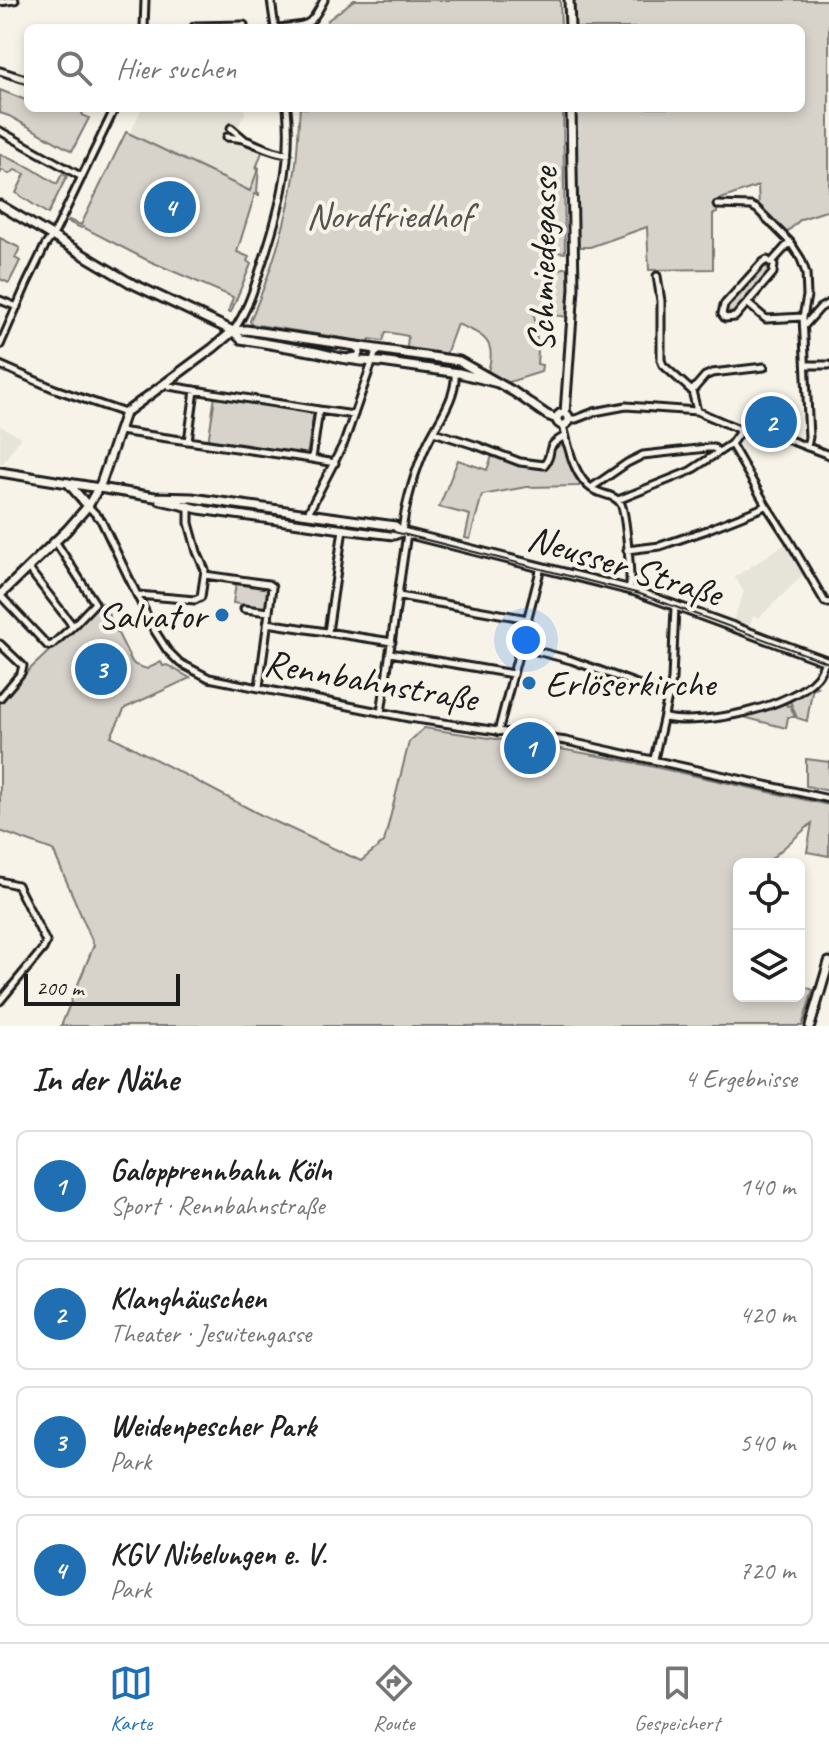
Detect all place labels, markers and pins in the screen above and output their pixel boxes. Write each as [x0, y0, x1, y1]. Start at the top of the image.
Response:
pin: 4 [144, 177, 196, 237]
pin: 2 [745, 392, 797, 452]
place label: Salvator [97, 592, 210, 639]
marker: Salvator [213, 606, 231, 624]
pin: 3 [75, 639, 127, 699]
place label: Erlöserkirche [545, 660, 718, 707]
marker: Erlöserkirche [520, 674, 538, 692]
pin: 1 [504, 718, 556, 778]

